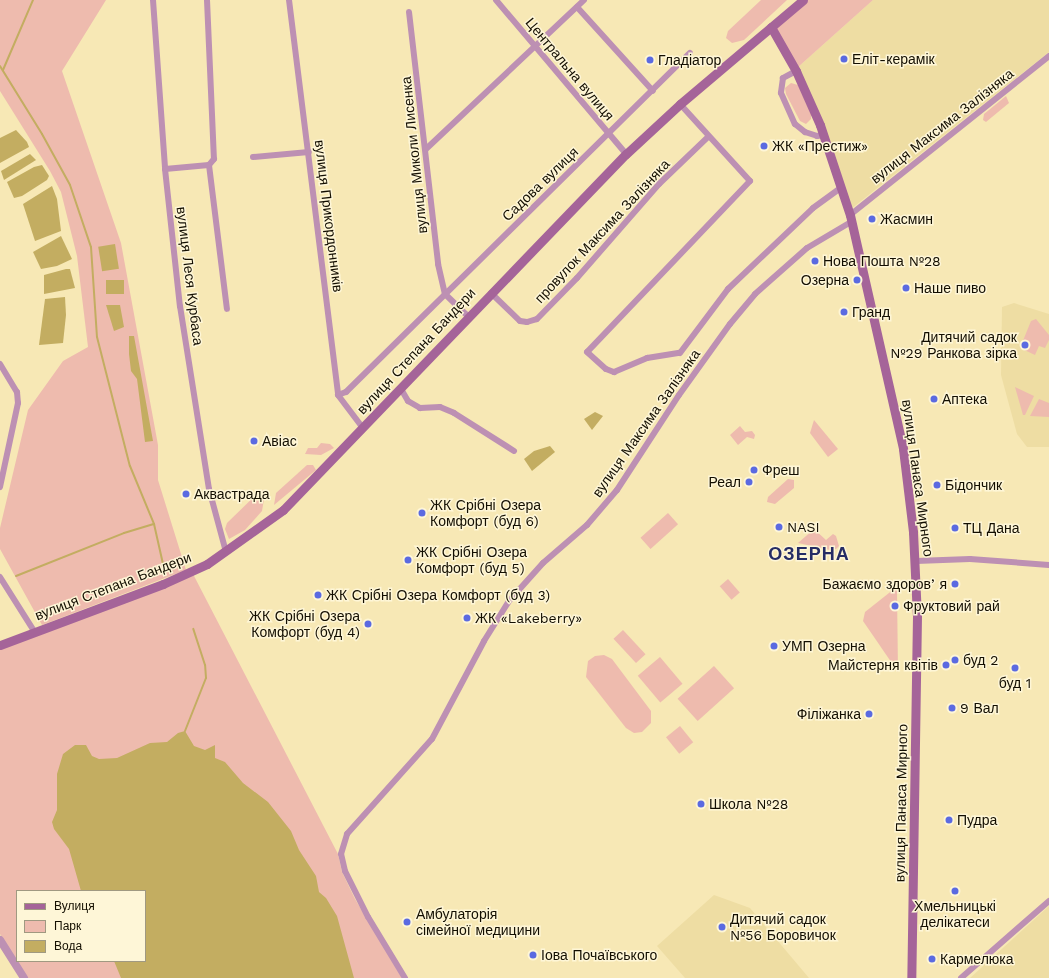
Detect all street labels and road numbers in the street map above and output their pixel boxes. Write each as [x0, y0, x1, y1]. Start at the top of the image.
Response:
street label: Центральна вулиця [522, 14, 618, 124]
street label: вулиця Максима Залізняка [867, 65, 1017, 187]
street label: вулиця Миколи Лисенка [397, 76, 431, 234]
street label: вулиця Прикордонників [311, 139, 347, 293]
street label: Садова вулиця [498, 143, 582, 225]
street label: провулок Максима Залізняка [531, 156, 673, 306]
street label: вулиця Леся Курбаса [173, 206, 207, 346]
street label: вулиця Степана Бандери [353, 284, 479, 418]
street label: вулиця Максима Залізняка [588, 346, 704, 500]
street label: вулиця Панаса Мирного [899, 398, 937, 558]
street label: вулиця Степана Бандери [32, 548, 194, 624]
street label: вулиця Панаса Мирного [891, 724, 911, 882]

